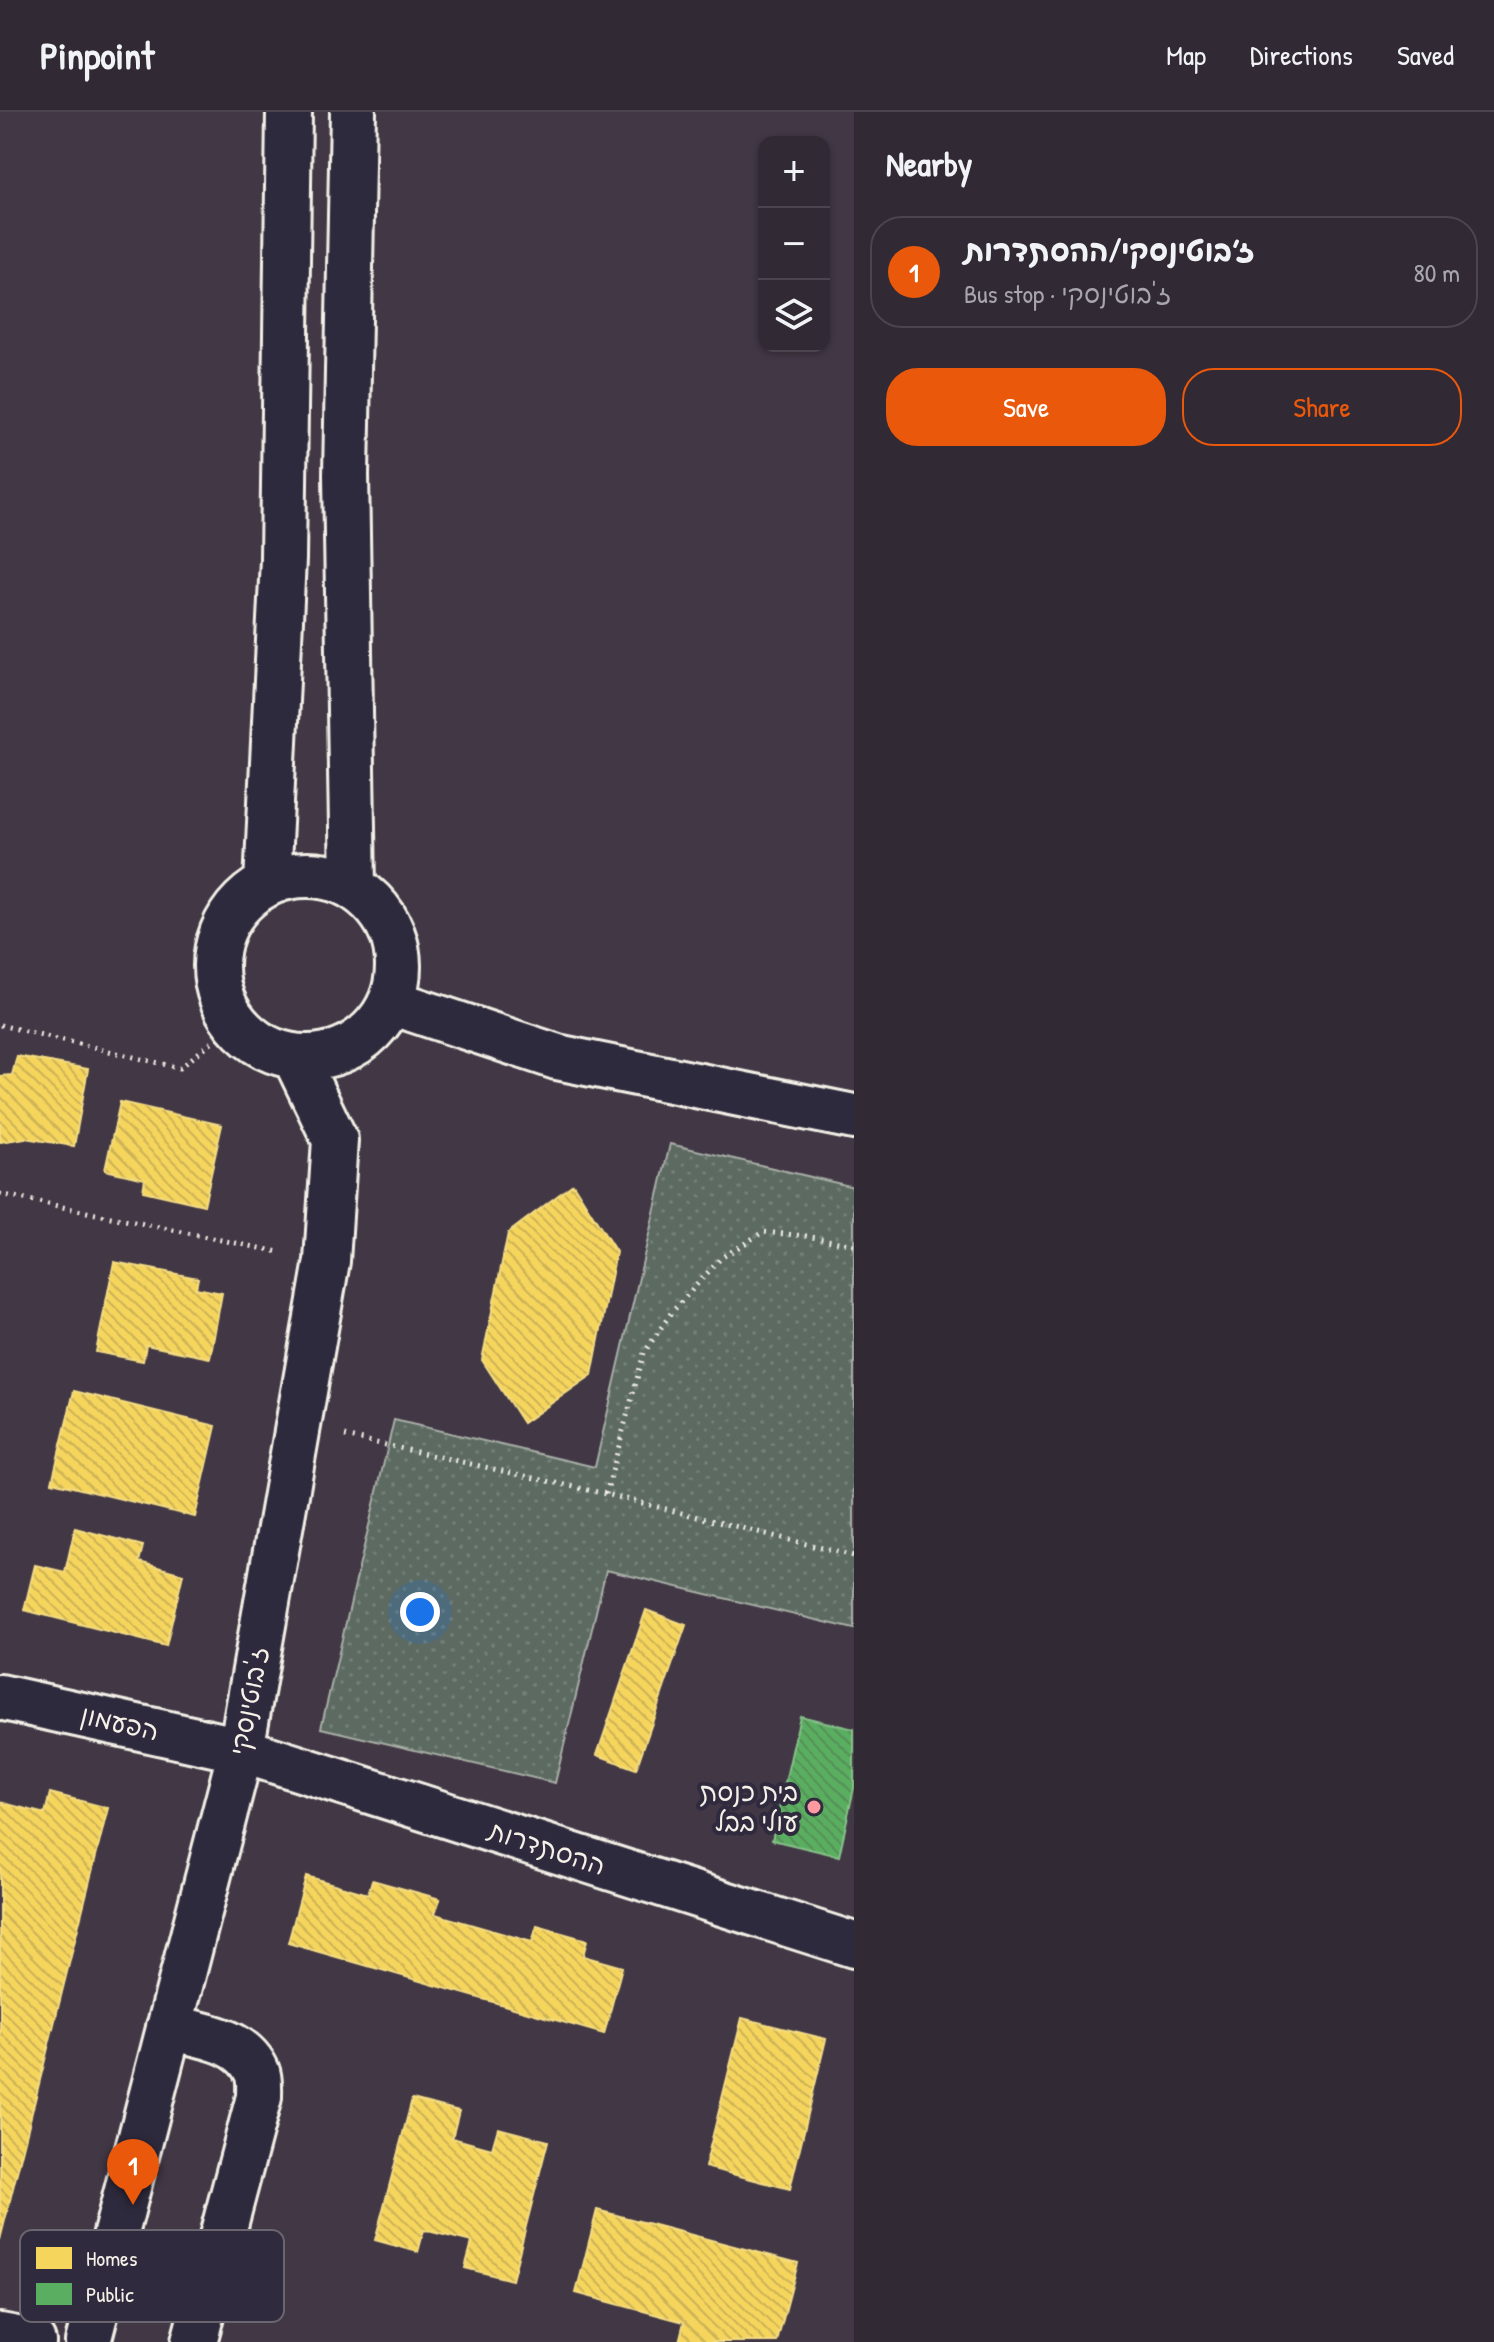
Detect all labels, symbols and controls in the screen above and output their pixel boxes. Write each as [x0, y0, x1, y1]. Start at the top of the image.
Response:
text: Pinpoint [40, 29, 154, 81]
text: Map [1166, 36, 1206, 74]
text: Directions [1250, 36, 1353, 74]
text: Saved [1397, 36, 1454, 74]
map controls [758, 136, 830, 352]
button: + [758, 136, 830, 208]
text: Nearby [886, 141, 972, 187]
button: − [758, 208, 830, 280]
text: ז׳בוטינסקי/ההסתדרות [964, 230, 1255, 270]
text: 1 [909, 255, 919, 290]
text: 80 m [1413, 255, 1460, 290]
text: Bus stop · ז'בוטינסקי [964, 276, 1171, 311]
button: layers [758, 280, 830, 352]
button: Save [886, 368, 1166, 446]
button: Share [1182, 368, 1462, 446]
your location [400, 1592, 440, 1632]
street label: ז'בוטינסקי [221, 1643, 276, 1758]
street label: הפעמון [78, 1697, 163, 1748]
place label: בית כנסת עולי בבל [699, 1774, 798, 1839]
marker: בית כנסת עולי בבל [805, 1798, 823, 1816]
street label: ההסתדרות [482, 1812, 610, 1883]
pin: 1 [107, 2139, 159, 2205]
legend [20, 2230, 284, 2322]
text: Homes [86, 2243, 137, 2273]
text: Public [86, 2279, 134, 2309]

